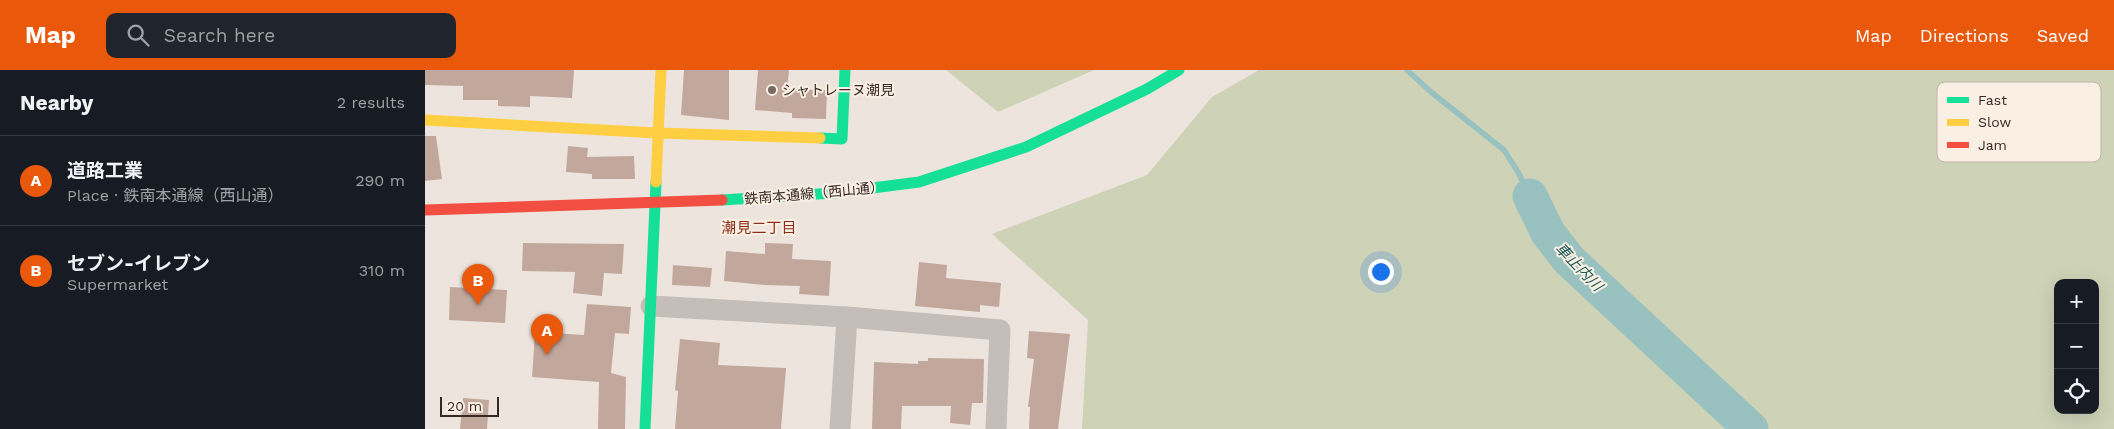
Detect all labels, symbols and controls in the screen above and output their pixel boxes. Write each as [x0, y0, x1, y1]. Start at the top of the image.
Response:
search box [106, 13, 456, 58]
text: Map [25, 21, 76, 49]
icon: search [124, 21, 152, 49]
text: Search here [164, 24, 275, 47]
text: Map [1855, 25, 1892, 46]
text: Directions [1920, 25, 2009, 46]
text: Saved [2037, 25, 2089, 46]
place label: シャトレーヌ潮見 [782, 82, 894, 98]
legend [1937, 82, 2101, 162]
marker: シャトレーヌ潮見 [766, 84, 778, 96]
text: Nearby [20, 90, 93, 115]
text: Fast [1978, 92, 2007, 108]
text: 2 results [337, 93, 405, 112]
text: Slow [1978, 114, 2011, 130]
text: Jam [1978, 137, 2007, 153]
text: 道路工業 [67, 159, 143, 182]
text: A [31, 171, 41, 190]
text: 290 m [355, 171, 405, 190]
street label: 鉄南本通線（西山通） [744, 179, 884, 207]
text: Place · 鉄南本通線（西山通） [67, 186, 283, 205]
district label: 潮見二丁目 [721, 219, 797, 237]
water label: 車止内川 [1552, 239, 1608, 296]
text: セブン-イレブン [67, 252, 210, 275]
your location [1368, 259, 1394, 285]
text: B [31, 261, 41, 280]
text: 310 m [359, 261, 405, 280]
pin: B [462, 264, 494, 305]
text: Supermarket [67, 275, 168, 294]
map controls [2054, 279, 2099, 414]
button: + [2054, 279, 2099, 324]
pin: A [531, 314, 563, 355]
button: − [2054, 324, 2099, 369]
button: locate [2054, 369, 2099, 414]
scale bar [440, 394, 499, 417]
text: 20 m [447, 398, 482, 414]

